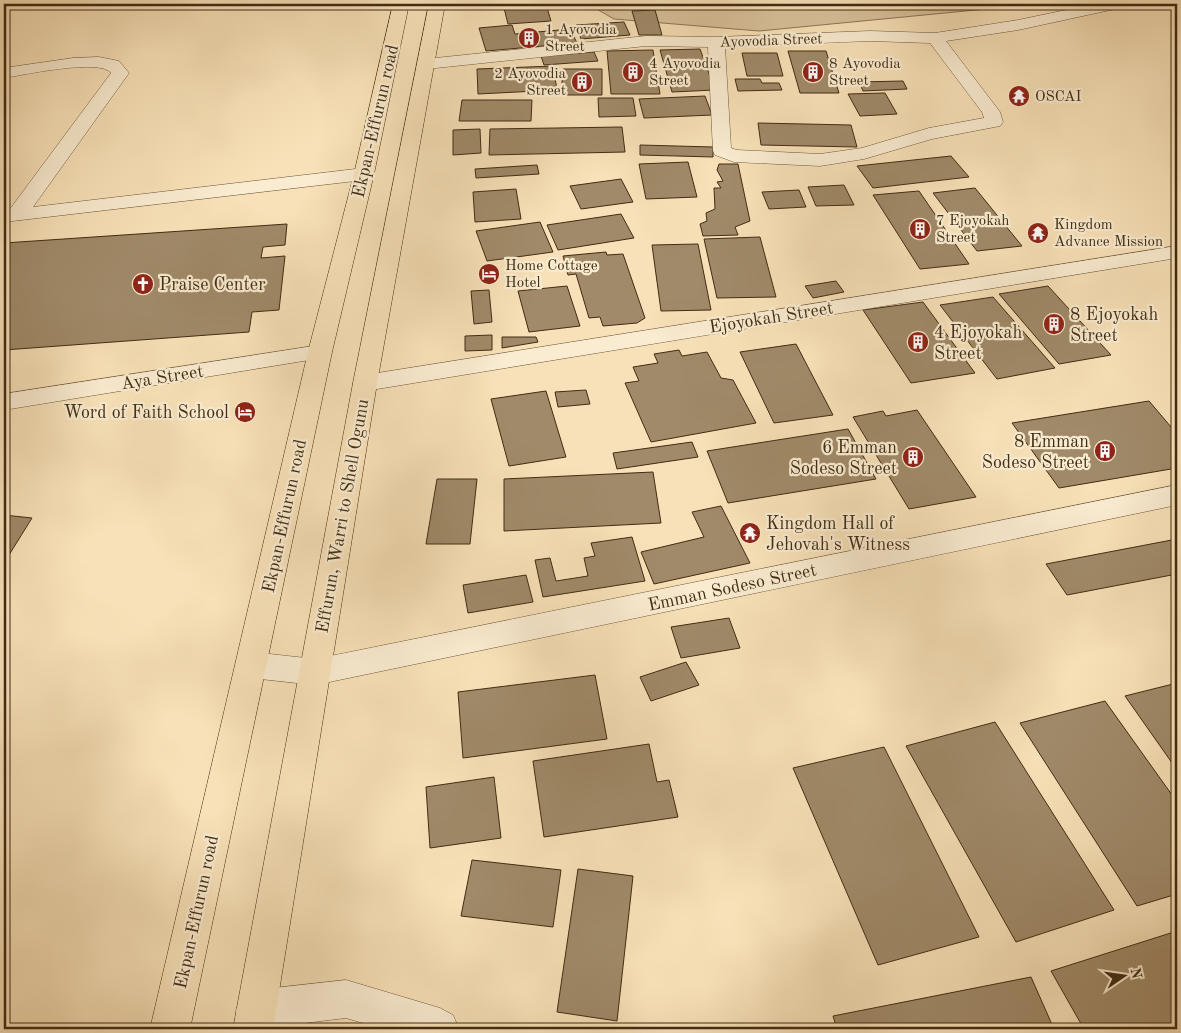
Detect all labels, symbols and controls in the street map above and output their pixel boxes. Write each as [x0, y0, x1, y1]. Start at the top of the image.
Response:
place label: 1 Ayovodia Street [545, 23, 617, 55]
building icon: 1 Ayovodia Street [517, 26, 541, 50]
street label: Ayovodia Street [719, 32, 823, 51]
street label: Ekpan-Effurun road [350, 43, 402, 200]
place label: 4 Ayovodia Street [649, 57, 721, 89]
place label: 8 Ayovodia Street [829, 57, 901, 89]
building icon: 4 Ayovodia Street [621, 60, 645, 84]
building icon: 8 Ayovodia Street [801, 60, 825, 84]
place label: 2 Ayovodia Street [494, 67, 567, 99]
building icon: 2 Ayovodia Street [570, 70, 594, 94]
temple icon: OSCAI [1007, 84, 1031, 108]
place label: OSCAI [1035, 90, 1082, 105]
place label: 7 Ejoyokah Street [936, 214, 1010, 246]
building icon: 7 Ejoyokah Street [908, 217, 932, 241]
place label: Kingdom Advance Mission [1054, 218, 1163, 250]
temple icon: Kingdom Advance Mission [1026, 221, 1050, 245]
place label: Home Cottage Hotel [505, 259, 598, 291]
hotel icon: Home Cottage Hotel [477, 262, 501, 286]
church icon: Praise Center [131, 272, 155, 296]
place label: Praise Center [159, 276, 266, 294]
street label: Ejoyokah Street [708, 299, 835, 337]
place label: 8 Ejoyokah Street [1070, 306, 1158, 345]
building icon: 8 Ejoyokah Street [1042, 312, 1066, 336]
place label: 4 Ejoyokah Street [934, 324, 1022, 363]
building icon: 4 Ejoyokah Street [906, 330, 930, 354]
street label: Aya Street [119, 363, 205, 393]
street label: Effurun, Warri to Shell Ogunu [313, 397, 373, 635]
hotel icon: Word of Faith School [233, 400, 257, 424]
place label: Word of Faith School [63, 404, 229, 422]
place label: 8 Emman Sodeso Street [982, 433, 1089, 472]
street label: Ekpan-Effurun road [260, 438, 310, 595]
place label: 6 Emman Sodeso Street [790, 439, 897, 478]
building icon: 8 Emman Sodeso Street [1093, 439, 1117, 463]
building icon: 6 Emman Sodeso Street [901, 445, 925, 469]
place label: Kingdom Hall of Jehovah's Witness [766, 515, 910, 554]
temple icon: Kingdom Hall of Jehovah's Witness [738, 521, 762, 545]
street label: Emman Sodeso Street [646, 561, 818, 615]
street label: Ekpan-Effurun road [172, 834, 222, 991]
north arrow [1098, 950, 1148, 1000]
text: N [1128, 967, 1144, 980]

